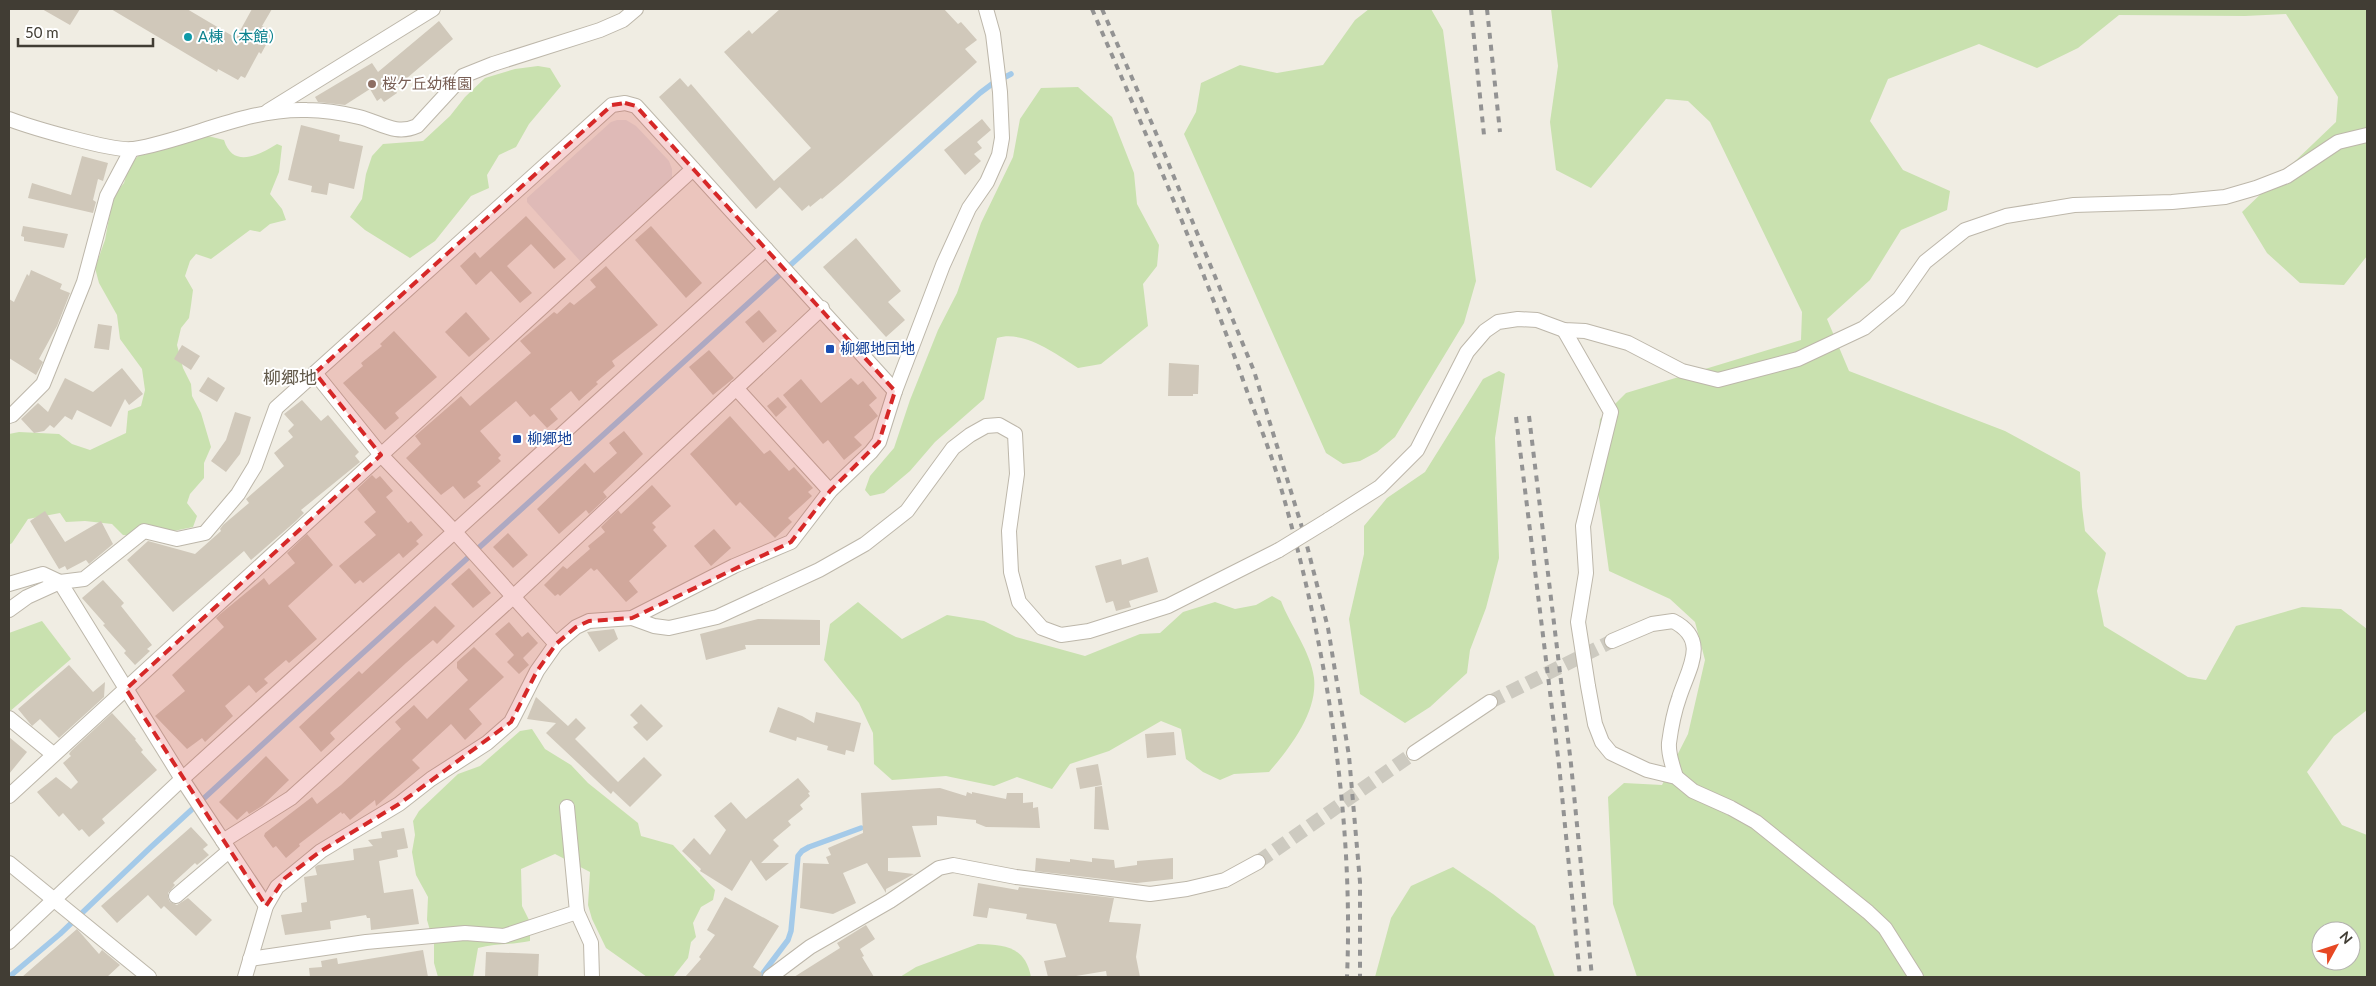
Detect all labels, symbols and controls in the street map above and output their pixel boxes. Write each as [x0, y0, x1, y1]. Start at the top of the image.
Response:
scale bar [18, 15, 152, 47]
text: 50 m [25, 23, 59, 41]
place label: A棟（本館） [198, 27, 283, 45]
marker: A棟（本館） [182, 31, 194, 43]
place label: 桜ケ丘幼稚園 [382, 74, 472, 92]
marker: 桜ケ丘幼稚園 [366, 78, 378, 90]
place label: 柳郷地団地 [840, 339, 915, 357]
marker: 柳郷地団地 [824, 343, 836, 355]
district label: 柳郷地 [263, 366, 317, 388]
place label: 柳郷地 [527, 429, 572, 447]
marker: 柳郷地 [511, 433, 523, 445]
north arrow [2311, 921, 2361, 971]
text: N [2336, 928, 2356, 947]

